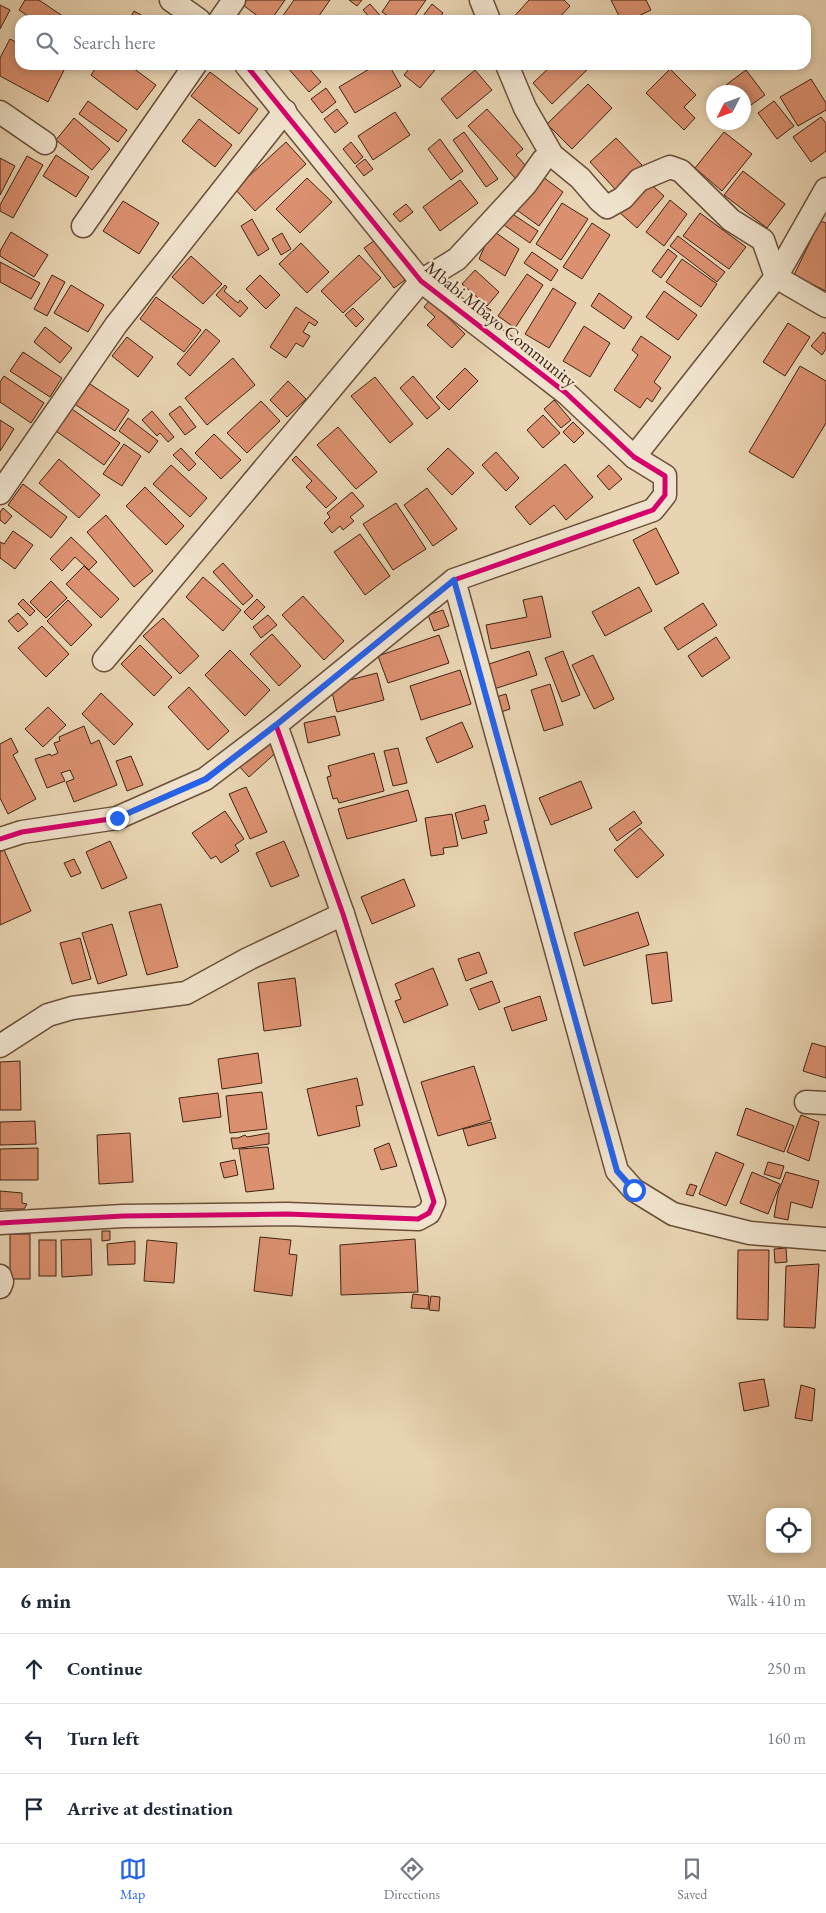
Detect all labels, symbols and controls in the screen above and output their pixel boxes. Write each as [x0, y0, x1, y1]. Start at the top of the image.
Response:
search box [15, 15, 811, 70]
icon: search [33, 29, 61, 57]
text: Search here [73, 30, 155, 55]
north arrow [706, 85, 751, 130]
street label: Mbabi Mbayo Community [421, 256, 581, 392]
route end [106, 807, 129, 830]
route start [623, 1179, 646, 1202]
map controls [766, 1508, 811, 1553]
button: locate [766, 1508, 811, 1553]
text: 6 min [20, 1587, 71, 1614]
text: Walk · 410 m [727, 1590, 806, 1611]
icon: ahead [20, 1655, 48, 1683]
text: Continue [67, 1656, 142, 1681]
text: 250 m [767, 1658, 806, 1679]
icon: left [20, 1725, 48, 1753]
text: Turn left [67, 1726, 139, 1751]
text: 160 m [767, 1728, 806, 1749]
icon: arrive [20, 1795, 48, 1823]
text: Arrive at destination [67, 1796, 233, 1821]
tab: Map [119, 1855, 147, 1903]
tab: Directions [384, 1855, 440, 1903]
tab: Saved [677, 1855, 707, 1903]

